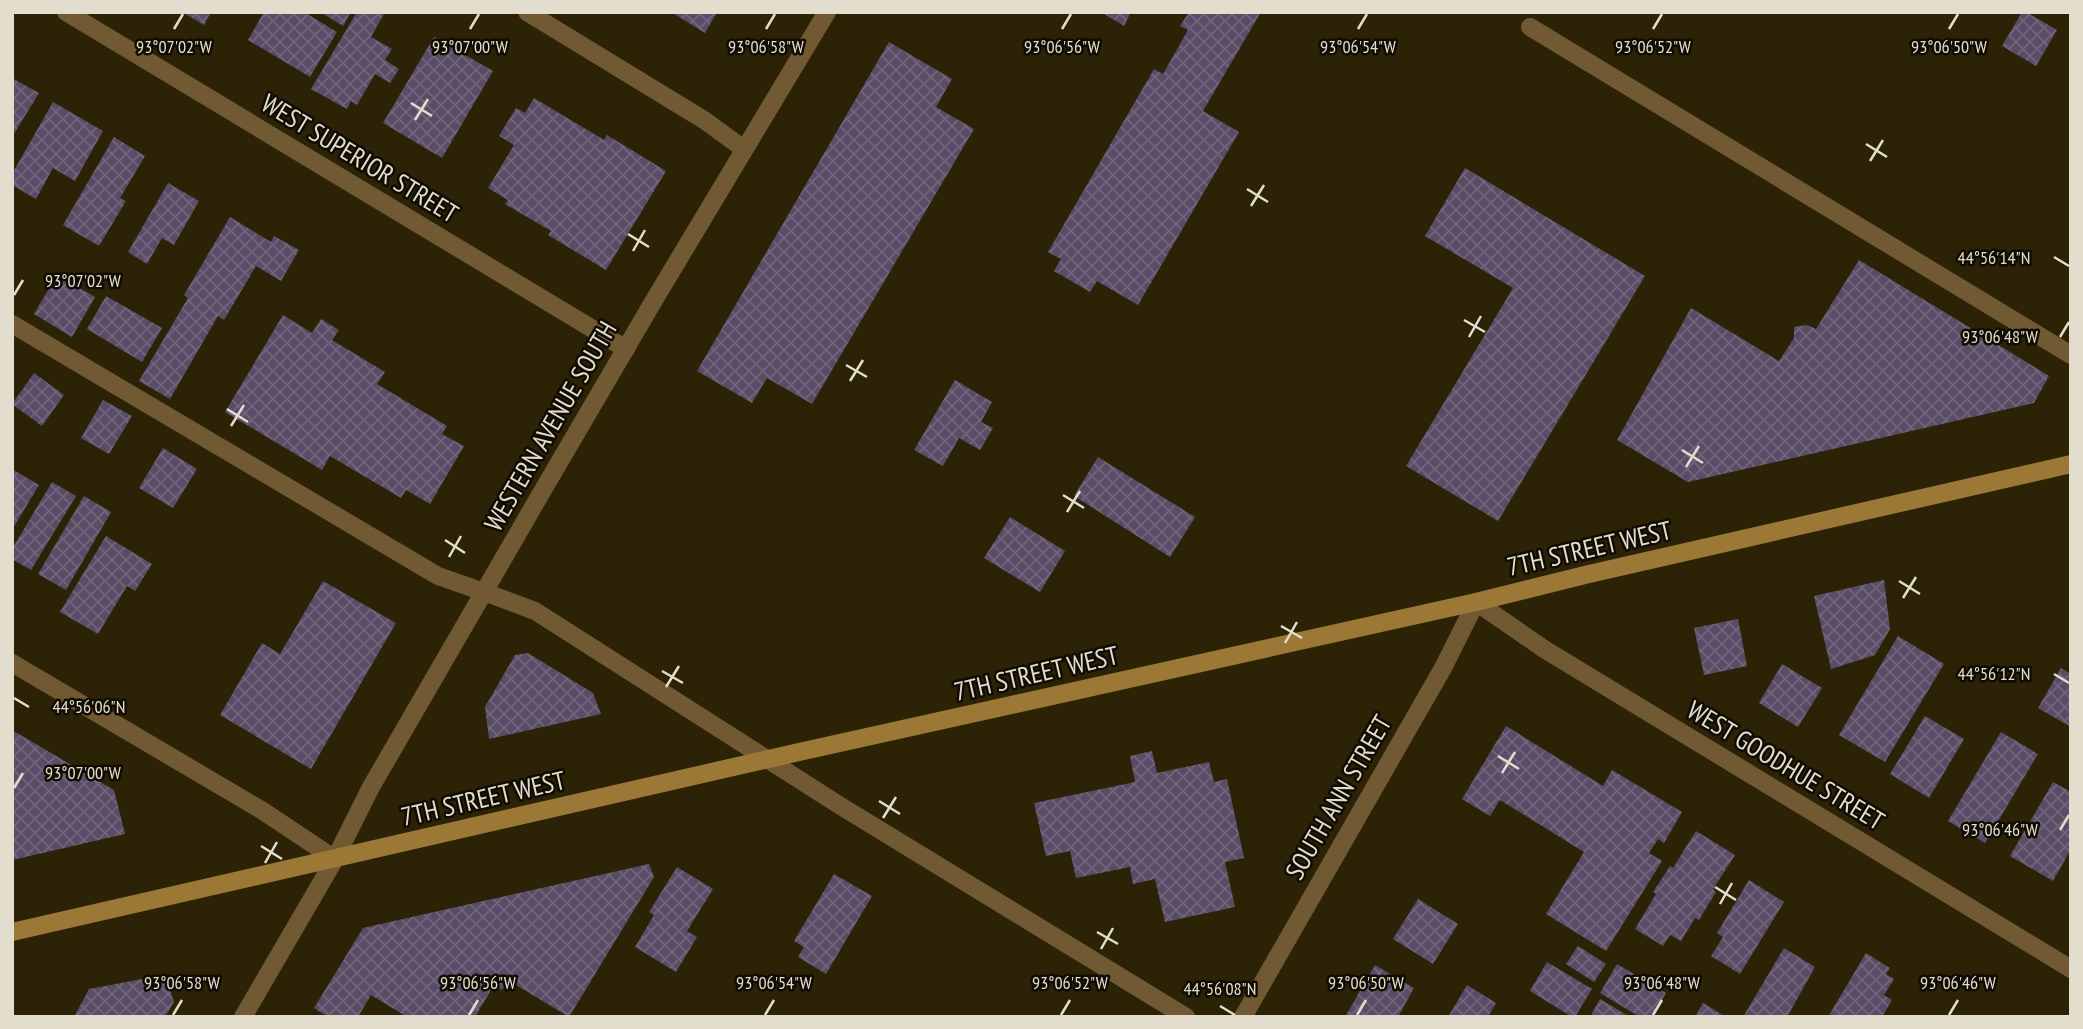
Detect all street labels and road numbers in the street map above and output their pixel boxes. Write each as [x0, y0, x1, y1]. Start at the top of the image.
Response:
street label: WEST SUPERIOR STREET [256, 86, 465, 230]
street label: WESTERN AVENUE SOUTH [476, 315, 624, 537]
street label: 7TH STREET WEST [1504, 513, 1675, 583]
street label: 7TH STREET WEST [951, 638, 1122, 708]
street label: WEST GOODHUE STREET [1681, 693, 1891, 837]
street label: SOUTH ANN STREET [1278, 709, 1399, 885]
street label: 7TH STREET WEST [398, 763, 569, 833]

